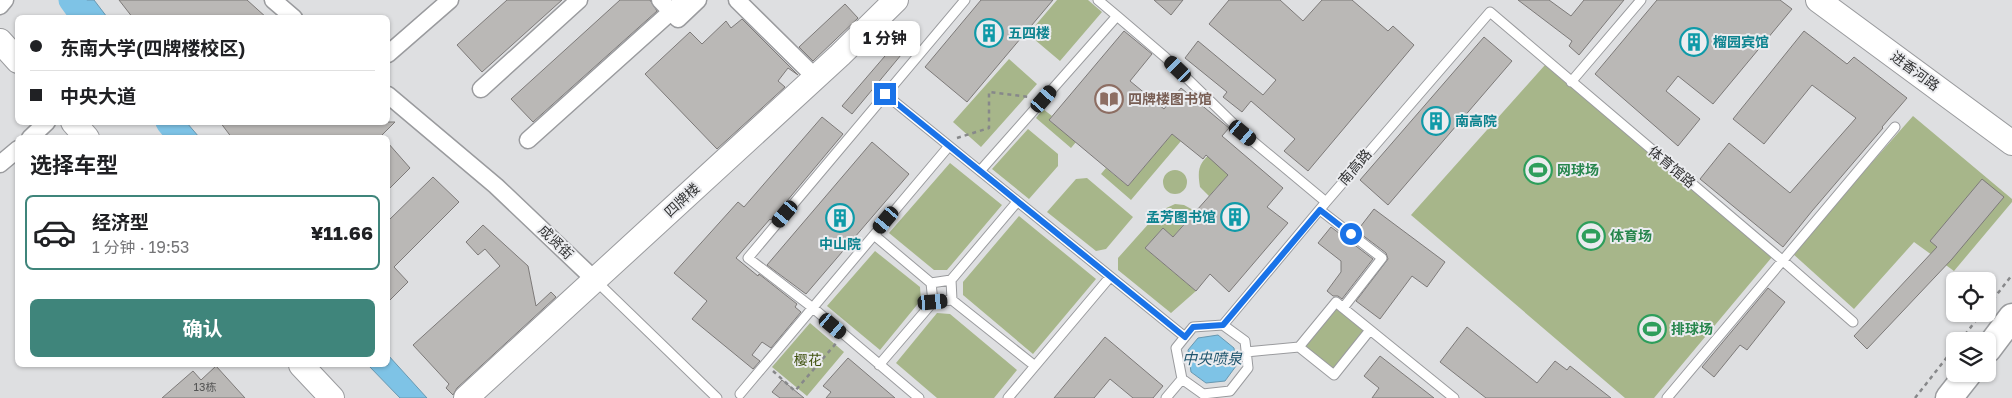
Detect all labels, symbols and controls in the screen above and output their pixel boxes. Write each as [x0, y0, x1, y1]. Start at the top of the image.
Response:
building icon: 五四楼 [974, 18, 1004, 48]
callout: 1 分钟 [850, 22, 920, 56]
place label: 五四楼 [1008, 24, 1050, 41]
building icon: 榴园宾馆 [1679, 27, 1709, 57]
text: 1 分钟 [863, 28, 907, 48]
place label: 榴园宾馆 [1713, 33, 1769, 50]
text: 东南大学(四牌楼校区) [60, 36, 245, 59]
street label: 进香河路 [1888, 47, 1943, 94]
car [1162, 53, 1194, 85]
route end [874, 83, 896, 105]
car [1028, 83, 1059, 115]
text: 中央大道 [60, 84, 136, 107]
library icon: 四牌楼图书馆 [1094, 84, 1124, 114]
place label: 四牌楼图书馆 [1128, 90, 1212, 107]
building icon: 南高院 [1421, 106, 1451, 136]
place label: 南高院 [1455, 112, 1497, 129]
car [1226, 118, 1259, 148]
street label: 体育馆路 [1645, 142, 1699, 191]
street label: 南高路 [1334, 145, 1375, 188]
text: 选择车型 [30, 151, 118, 178]
sports icon: 网球场 [1523, 155, 1553, 185]
place label: 网球场 [1557, 161, 1599, 178]
street label: 四牌楼 [661, 179, 703, 220]
car [769, 198, 800, 230]
building icon: 孟芳图书馆 [1220, 202, 1250, 232]
building icon: 中山院 [825, 203, 855, 233]
car [870, 204, 901, 236]
place label: 孟芳图书馆 [1146, 208, 1216, 225]
icon: car [32, 210, 77, 255]
text: 经济型 [92, 210, 149, 233]
text: ¥11.66 [311, 221, 373, 244]
street label: 成贤街 [535, 221, 577, 262]
sports icon: 体育场 [1576, 221, 1606, 251]
route start [1340, 223, 1362, 245]
place label: 体育场 [1610, 227, 1652, 244]
place label: 中山院 [819, 235, 861, 252]
text: 1 分钟 · 19:53 [92, 237, 189, 257]
map controls [1946, 272, 1996, 382]
button: locate [1946, 272, 1996, 322]
car [917, 293, 948, 311]
button: 确认 [30, 299, 375, 357]
car [816, 311, 849, 341]
sports icon: 排球场 [1637, 314, 1667, 344]
place label: 排球场 [1671, 320, 1713, 337]
button: layers [1946, 332, 1996, 382]
water label: 中央喷泉 [1182, 349, 1243, 367]
park label: 樱花 [794, 351, 822, 368]
house number: 13栋 [194, 380, 216, 393]

